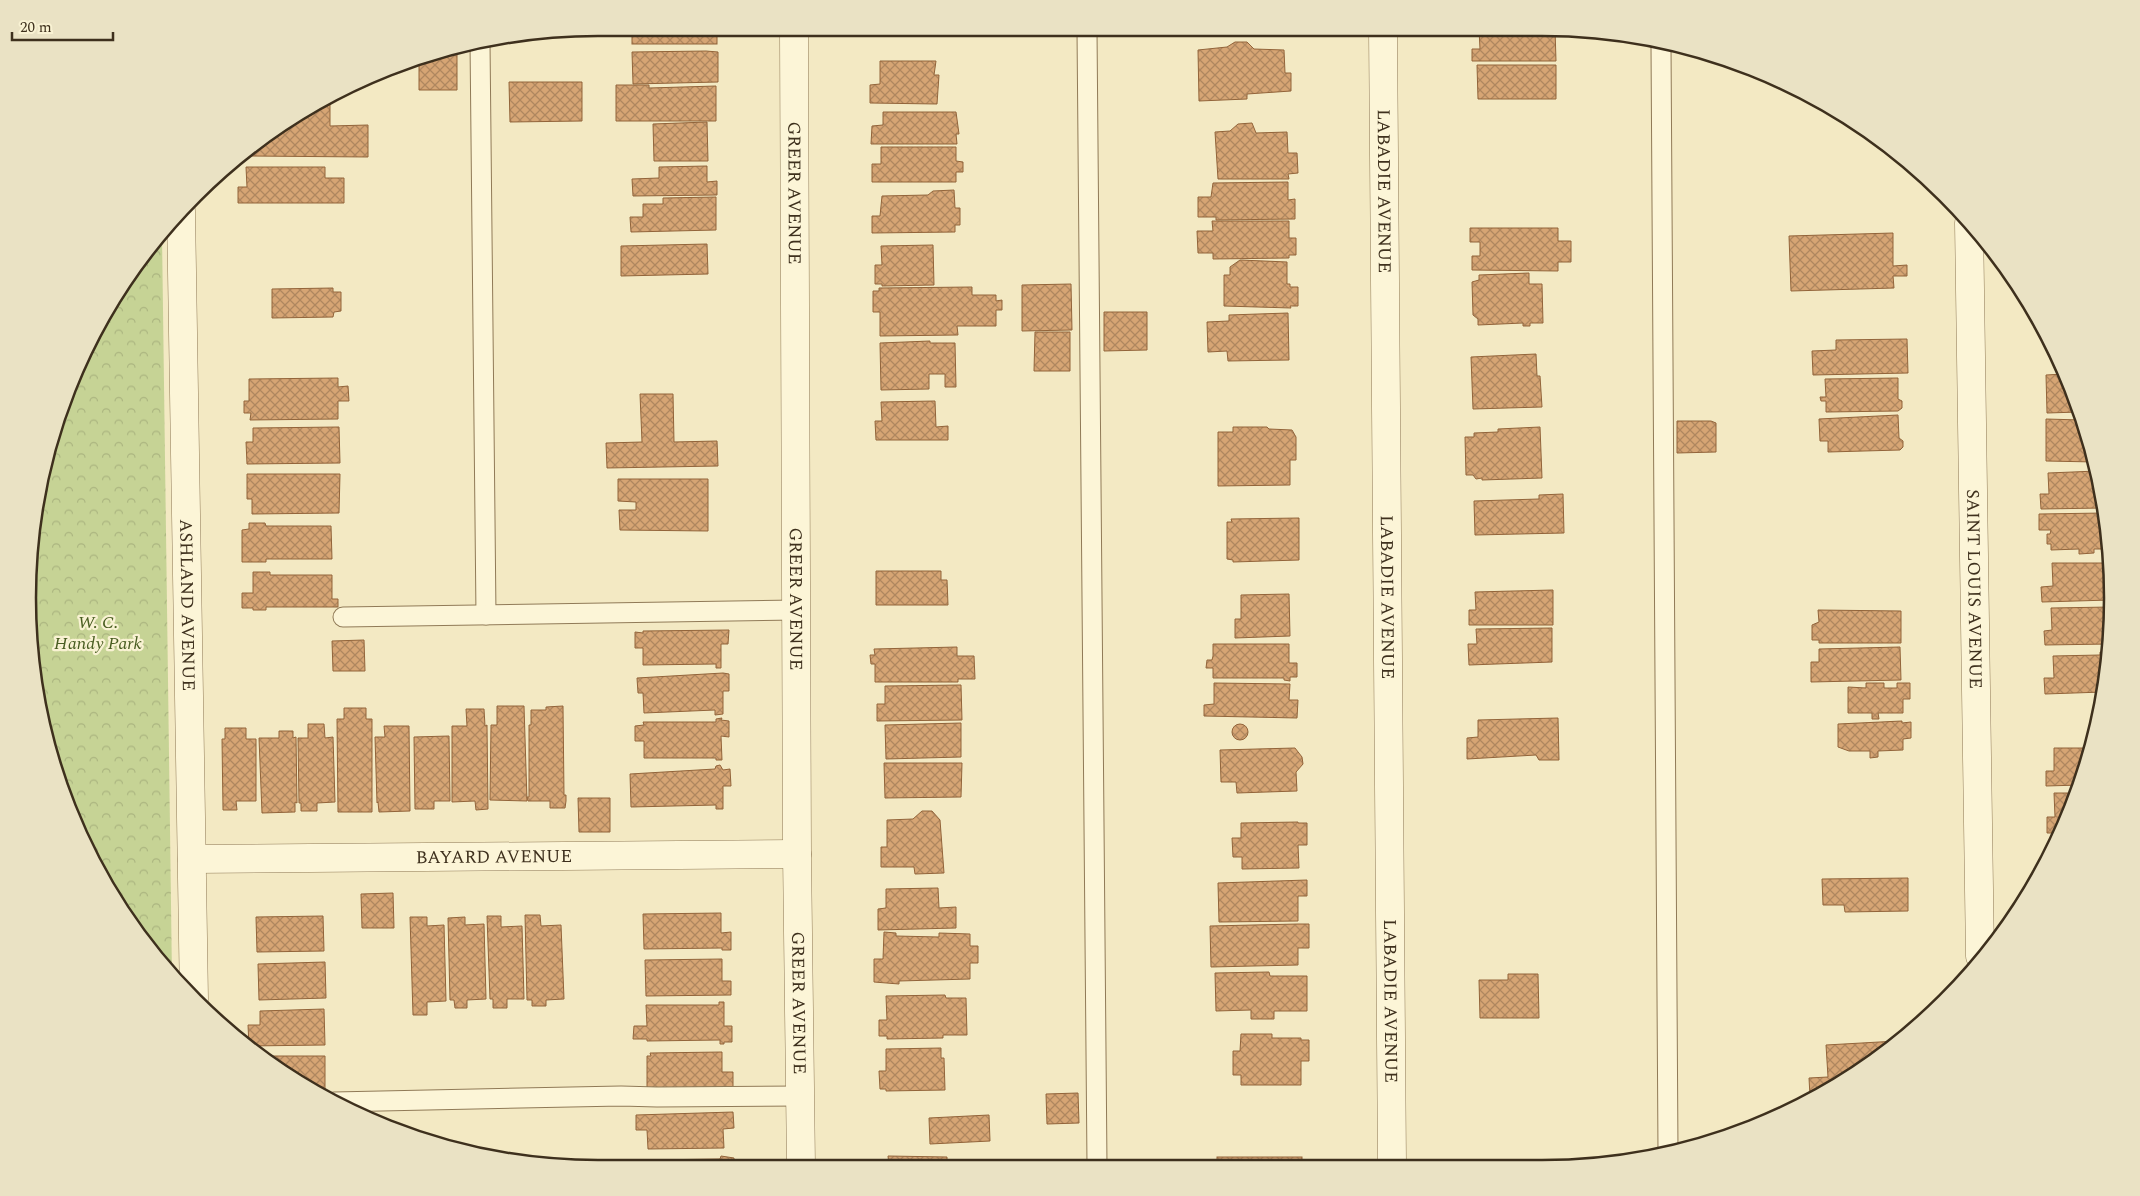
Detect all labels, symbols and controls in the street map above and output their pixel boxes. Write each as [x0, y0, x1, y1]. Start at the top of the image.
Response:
scale bar [12, 10, 114, 42]
text: 20 m [20, 16, 52, 39]
street label: LABADIE AVENUE [1370, 109, 1398, 273]
street label: GREER AVENUE [780, 121, 808, 265]
street label: SAINT LOUIS AVENUE [1959, 489, 1989, 689]
street label: LABADIE AVENUE [1373, 515, 1401, 679]
street label: ASHLAND AVENUE [172, 519, 202, 691]
street label: GREER AVENUE [782, 527, 809, 671]
park label: W. C. Handy Park [54, 609, 143, 657]
street label: BAYARD AVENUE [416, 843, 572, 871]
street label: LABADIE AVENUE [1376, 919, 1404, 1083]
street label: GREER AVENUE [784, 931, 813, 1075]

